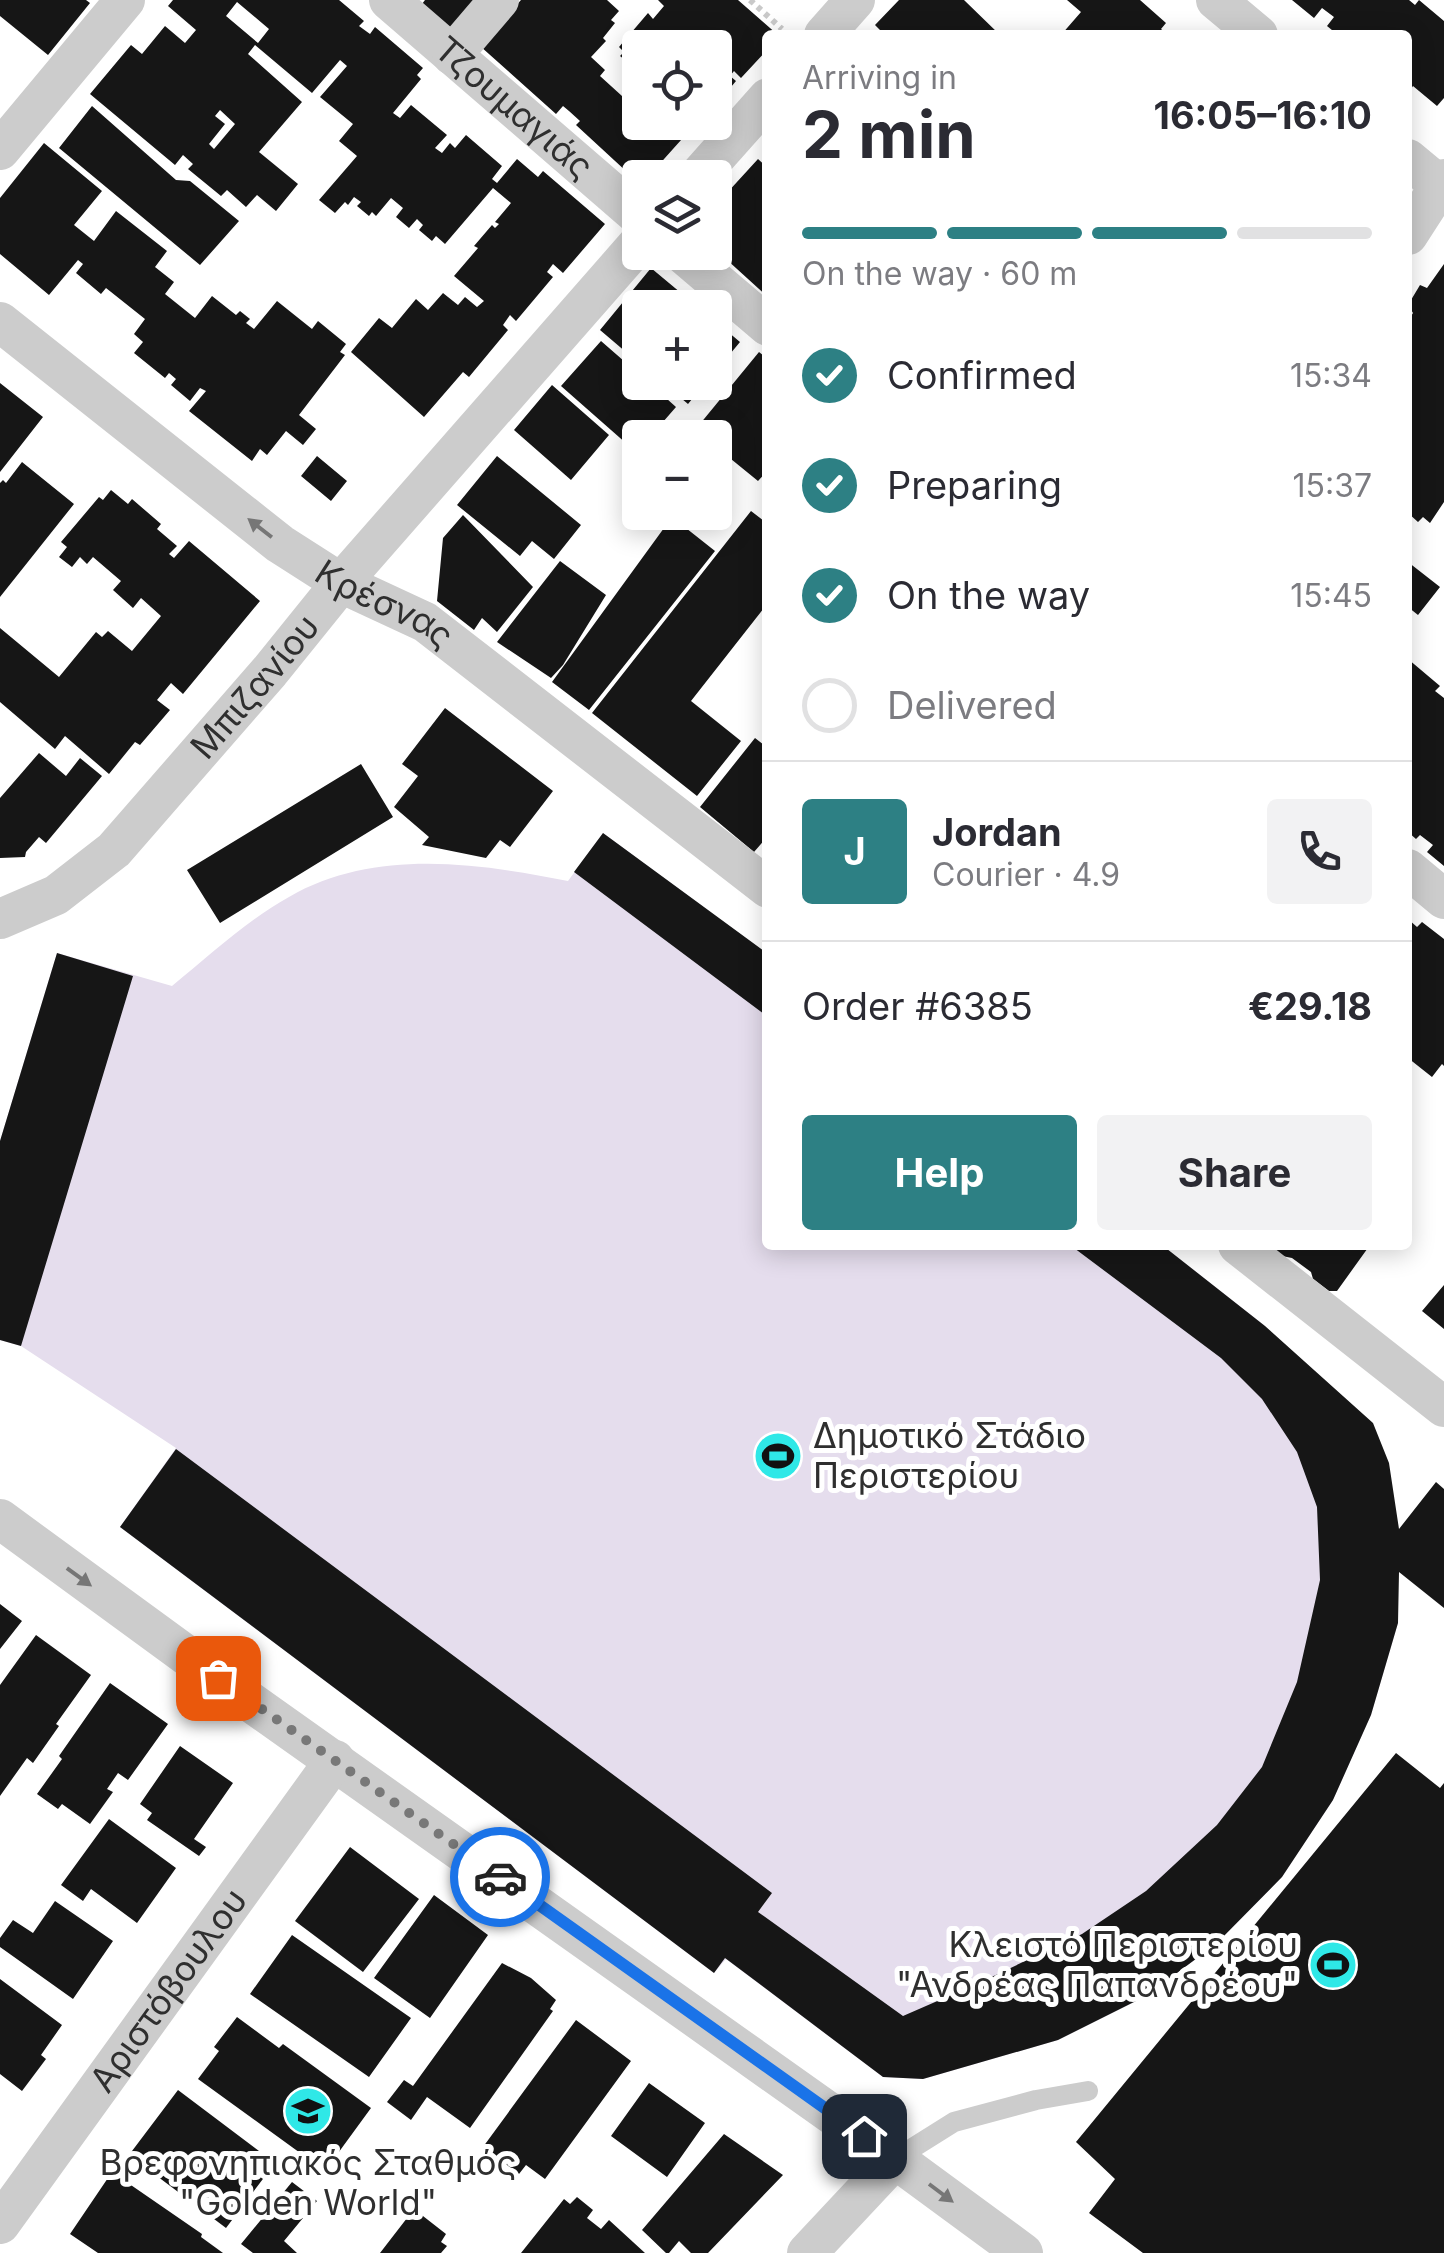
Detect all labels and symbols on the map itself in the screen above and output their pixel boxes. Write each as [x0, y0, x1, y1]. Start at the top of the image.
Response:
street label: Τζουμαγιάς [427, 27, 602, 187]
one-way arrow [248, 518, 273, 539]
street label: Κρέσνας [308, 550, 462, 656]
street label: Μπιζανίου [181, 606, 327, 767]
place label: Δημοτικό Στάδιο Περιστερίου [813, 1414, 1086, 1496]
sports icon: Δημοτικό Στάδιο Περιστερίου [752, 1430, 804, 1482]
one-way arrow [66, 1566, 92, 1586]
pin [176, 1636, 261, 1721]
courier [450, 1827, 550, 1927]
street label: Αριστόβουλου [80, 1880, 255, 2100]
place label: Κλειστό Περιστερίου "Ανδρέας Παπανδρέου" [896, 1923, 1298, 2005]
sports icon: Κλειστό Περιστερίου "Ανδρέας Παπανδρέου" [1307, 1939, 1359, 1991]
school or university icon: Βρεφονηπιακός Σταθμός "Golden World" [282, 2085, 334, 2137]
pin [822, 2094, 907, 2179]
place label: Βρεφονηπιακός Σταθμός "Golden World" [100, 2141, 516, 2223]
one-way arrow [928, 2182, 954, 2202]

